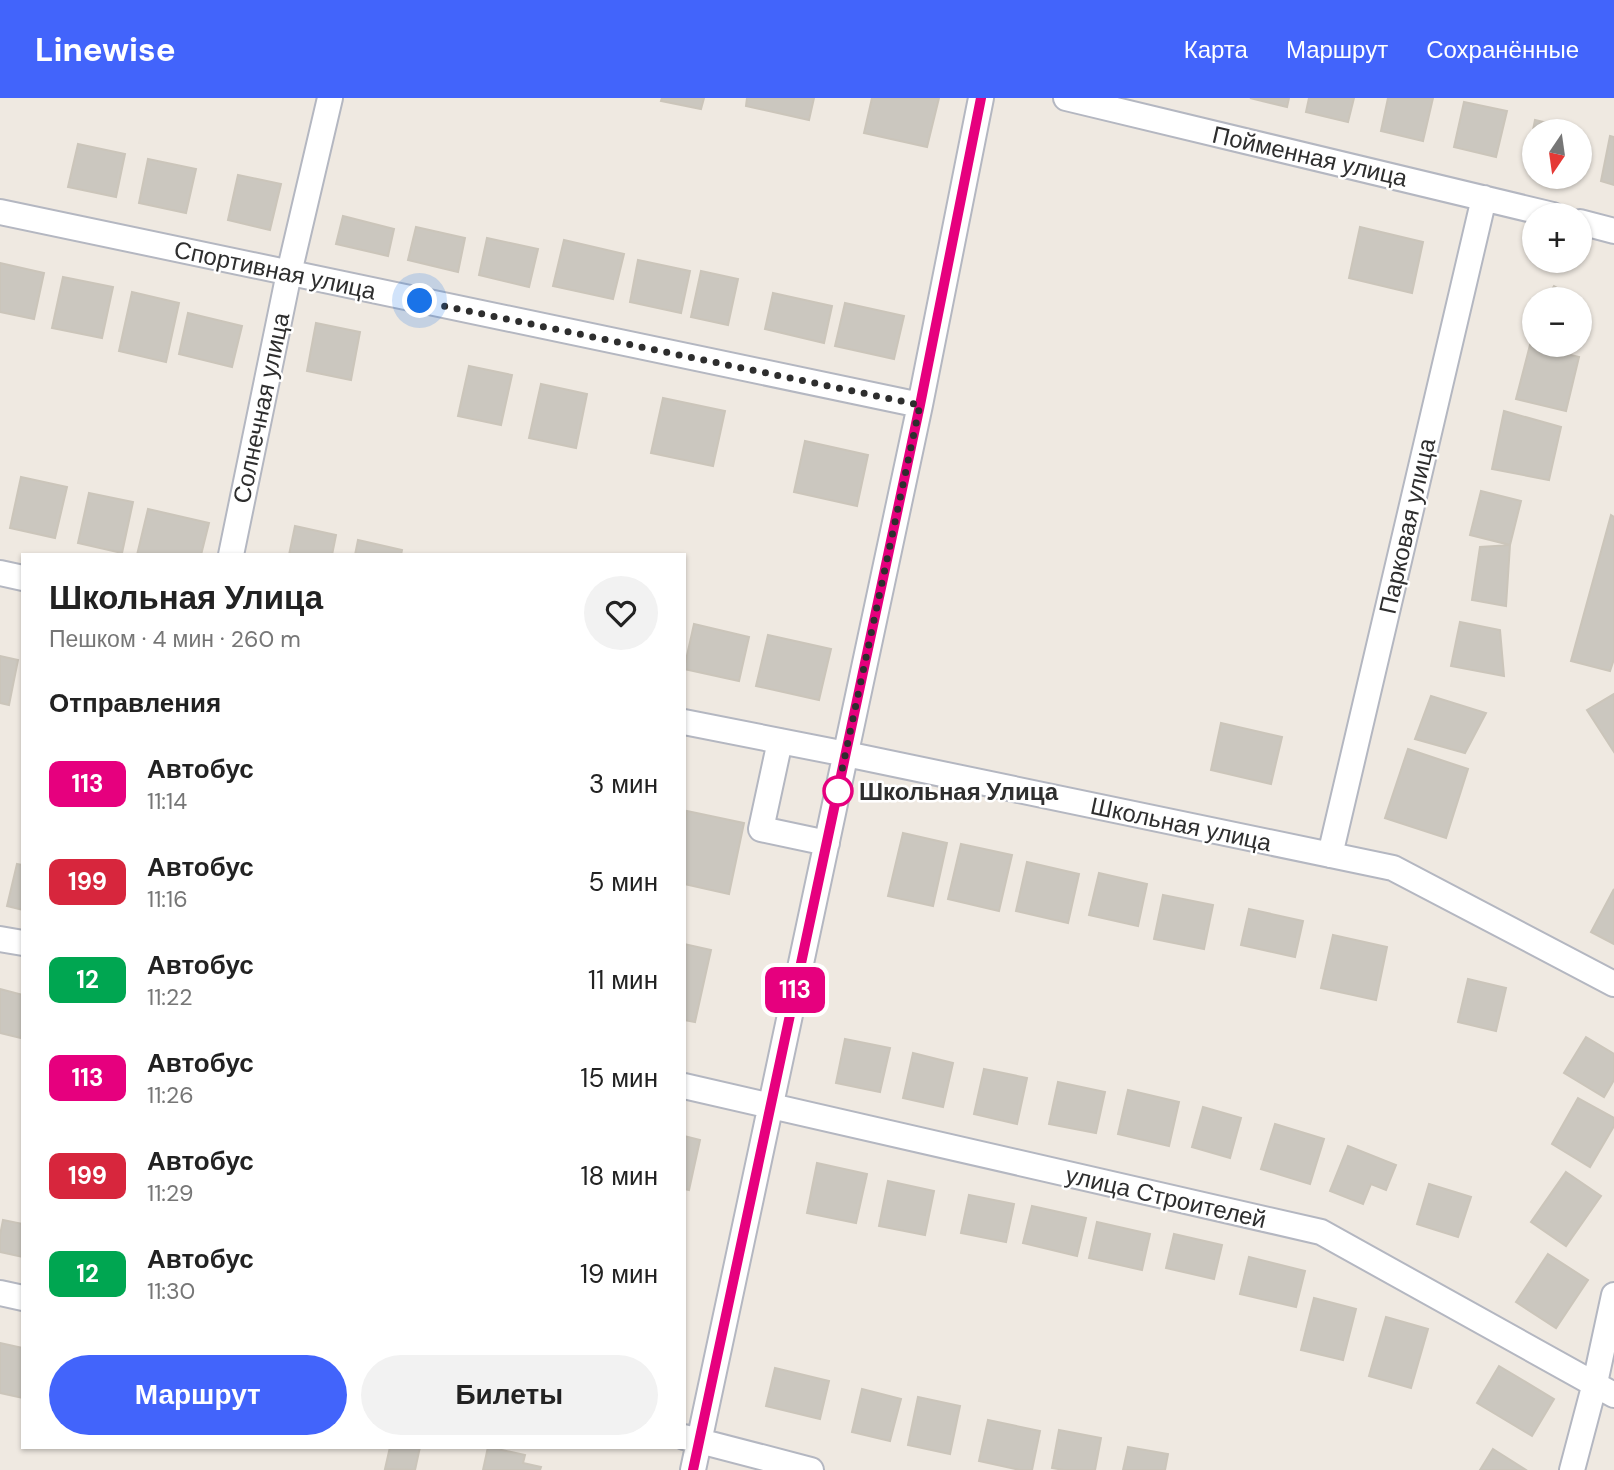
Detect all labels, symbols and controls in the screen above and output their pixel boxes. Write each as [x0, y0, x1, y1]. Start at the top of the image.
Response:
text: Linewise [35, 28, 176, 71]
text: Карта [1184, 34, 1248, 65]
text: Маршрут [1286, 34, 1388, 65]
text: Сохранённые [1426, 34, 1579, 65]
street label: Пойменная улица [1210, 119, 1411, 194]
north arrow [1522, 119, 1592, 189]
map controls [1522, 119, 1592, 357]
button: + [1522, 203, 1592, 273]
street label: Спортивная улица [171, 233, 379, 307]
your location [402, 283, 437, 318]
button: − [1522, 287, 1592, 357]
street label: Солнечная улица [226, 309, 297, 506]
street label: Парковая улица [1372, 435, 1442, 617]
text: Школьная Улица [49, 576, 323, 619]
button: heart [584, 576, 658, 650]
text: Пешком · 4 мин · 260 m [49, 624, 301, 654]
text: Отправления [49, 686, 221, 720]
text: Автобус [147, 752, 254, 786]
text: 3 мин [589, 767, 658, 801]
text: 113 [72, 768, 103, 799]
marker: Школьная Улица [823, 776, 853, 806]
place label: Школьная Улица [859, 776, 1059, 807]
text: 11:14 [147, 786, 187, 816]
street label: Школьная улица [1088, 790, 1275, 858]
text: Автобус [147, 850, 254, 884]
text: 5 мин [588, 865, 658, 899]
text: 199 [68, 866, 107, 897]
text: 11:16 [147, 884, 188, 914]
text: Автобус [147, 948, 254, 982]
text: 11 мин [588, 963, 658, 997]
text: 12 [76, 964, 99, 995]
line badge: 113 [755, 967, 835, 1013]
text: 113 [779, 974, 811, 1005]
text: 11:22 [147, 982, 193, 1012]
text: Автобус [147, 1046, 254, 1080]
text: 15 мин [580, 1061, 658, 1095]
text: 113 [72, 1062, 103, 1093]
text: 11:26 [147, 1080, 194, 1110]
text: Автобус [147, 1144, 254, 1178]
text: 18 мин [580, 1159, 658, 1193]
street label: улица Строителей [1063, 1159, 1269, 1235]
text: 199 [68, 1160, 107, 1191]
text: 11:29 [147, 1178, 193, 1208]
text: Автобус [147, 1242, 254, 1276]
text: 19 мин [580, 1257, 658, 1291]
text: 12 [76, 1258, 99, 1289]
text: 11:30 [147, 1276, 195, 1306]
button: Маршрут [49, 1355, 347, 1435]
button: Билеты [361, 1355, 658, 1435]

